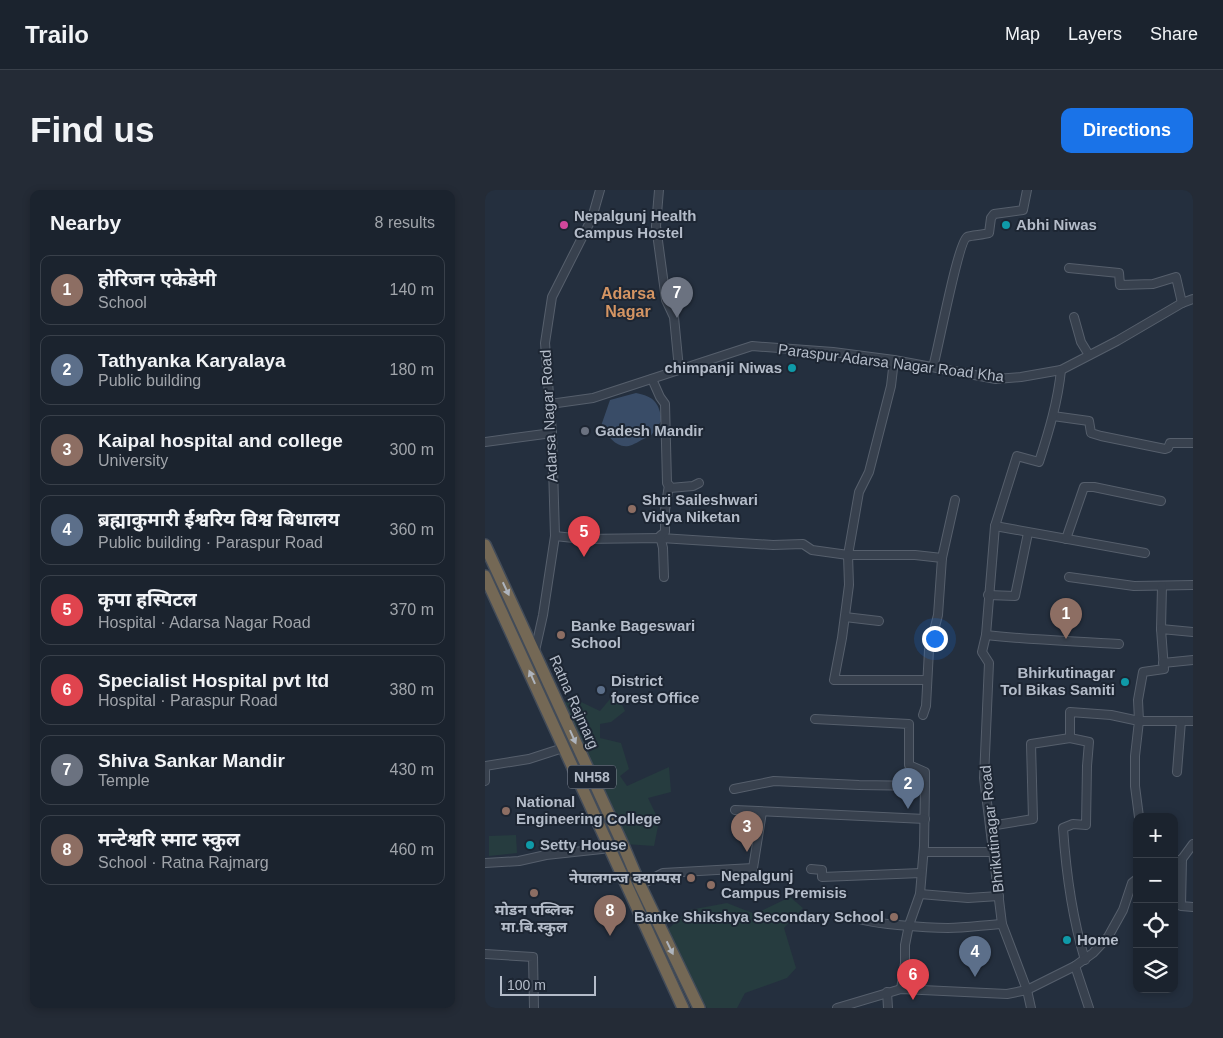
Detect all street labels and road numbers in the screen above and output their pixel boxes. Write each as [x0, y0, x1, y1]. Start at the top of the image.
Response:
street label: Paraspur Adarsa Nagar Road Kha [777, 340, 1006, 385]
street label: Adarsa Nagar Road [537, 349, 560, 483]
street label: Ratna Rajmarg [546, 652, 603, 751]
street label: Bhrikutinagar Road [976, 764, 1007, 894]
road number: NH58 [568, 766, 616, 788]

